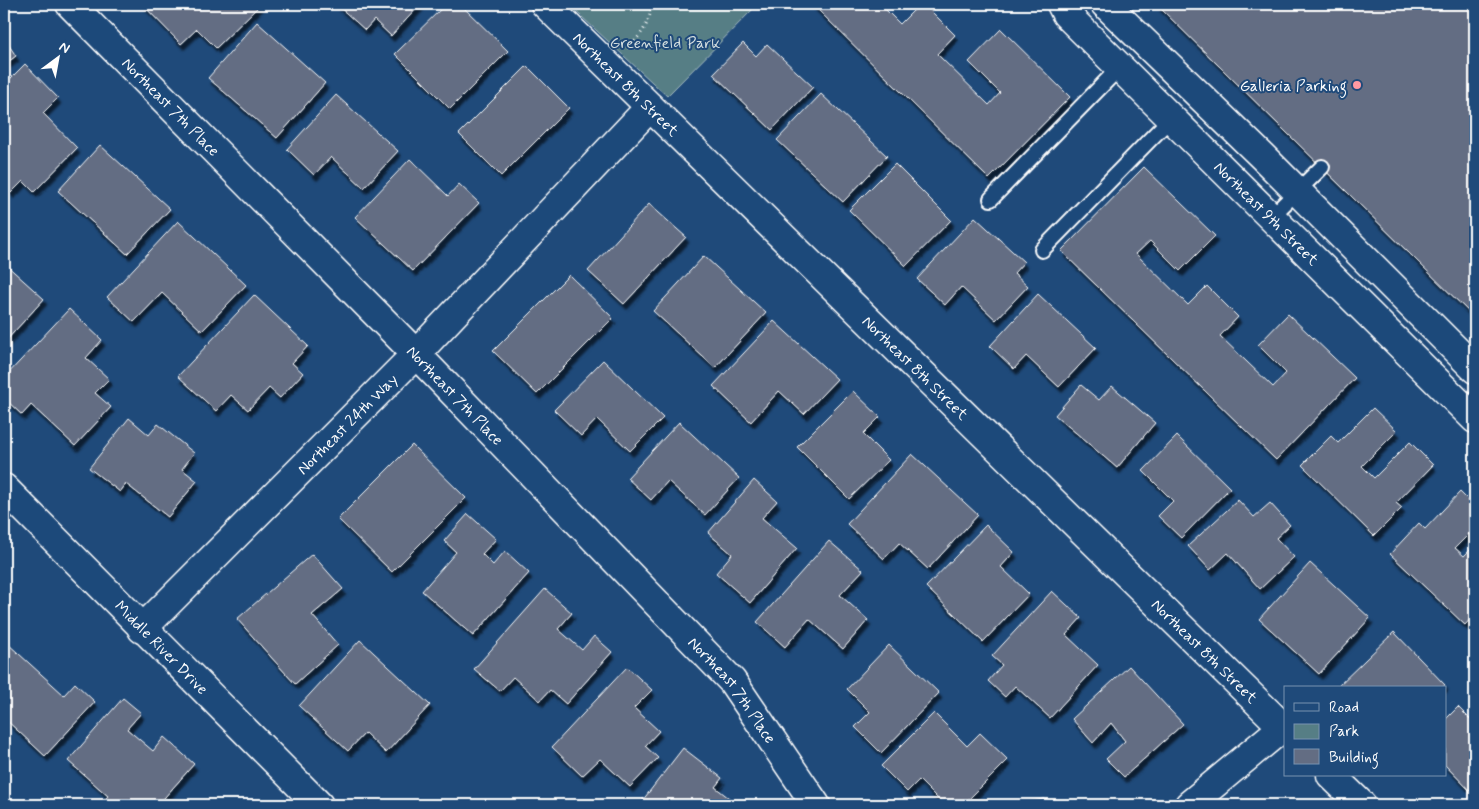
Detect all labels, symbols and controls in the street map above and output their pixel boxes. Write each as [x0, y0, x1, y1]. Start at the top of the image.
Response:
street label: Northeast 8th Street [568, 28, 683, 142]
north arrow [32, 32, 82, 82]
park label: Greenfield Park [610, 33, 720, 54]
text: N [56, 38, 73, 58]
street label: Northeast 7th Place [117, 53, 224, 161]
place label: Galleria Parking [1240, 76, 1347, 98]
marker: Galleria Parking [1351, 79, 1363, 91]
street label: Northeast 9th Street [1209, 157, 1323, 271]
street label: Northeast 8th Street [857, 311, 973, 426]
street label: Northeast 7th Place [401, 342, 508, 450]
street label: Northeast 24th Way [293, 370, 403, 480]
street label: Northeast 8th Street [1146, 595, 1262, 709]
street label: Middle River Drive [109, 596, 212, 700]
street label: Northeast 7th Place [683, 633, 780, 748]
legend [1284, 686, 1446, 776]
text: Road [1329, 698, 1359, 718]
text: Park [1329, 722, 1359, 742]
text: Building [1329, 748, 1379, 769]

